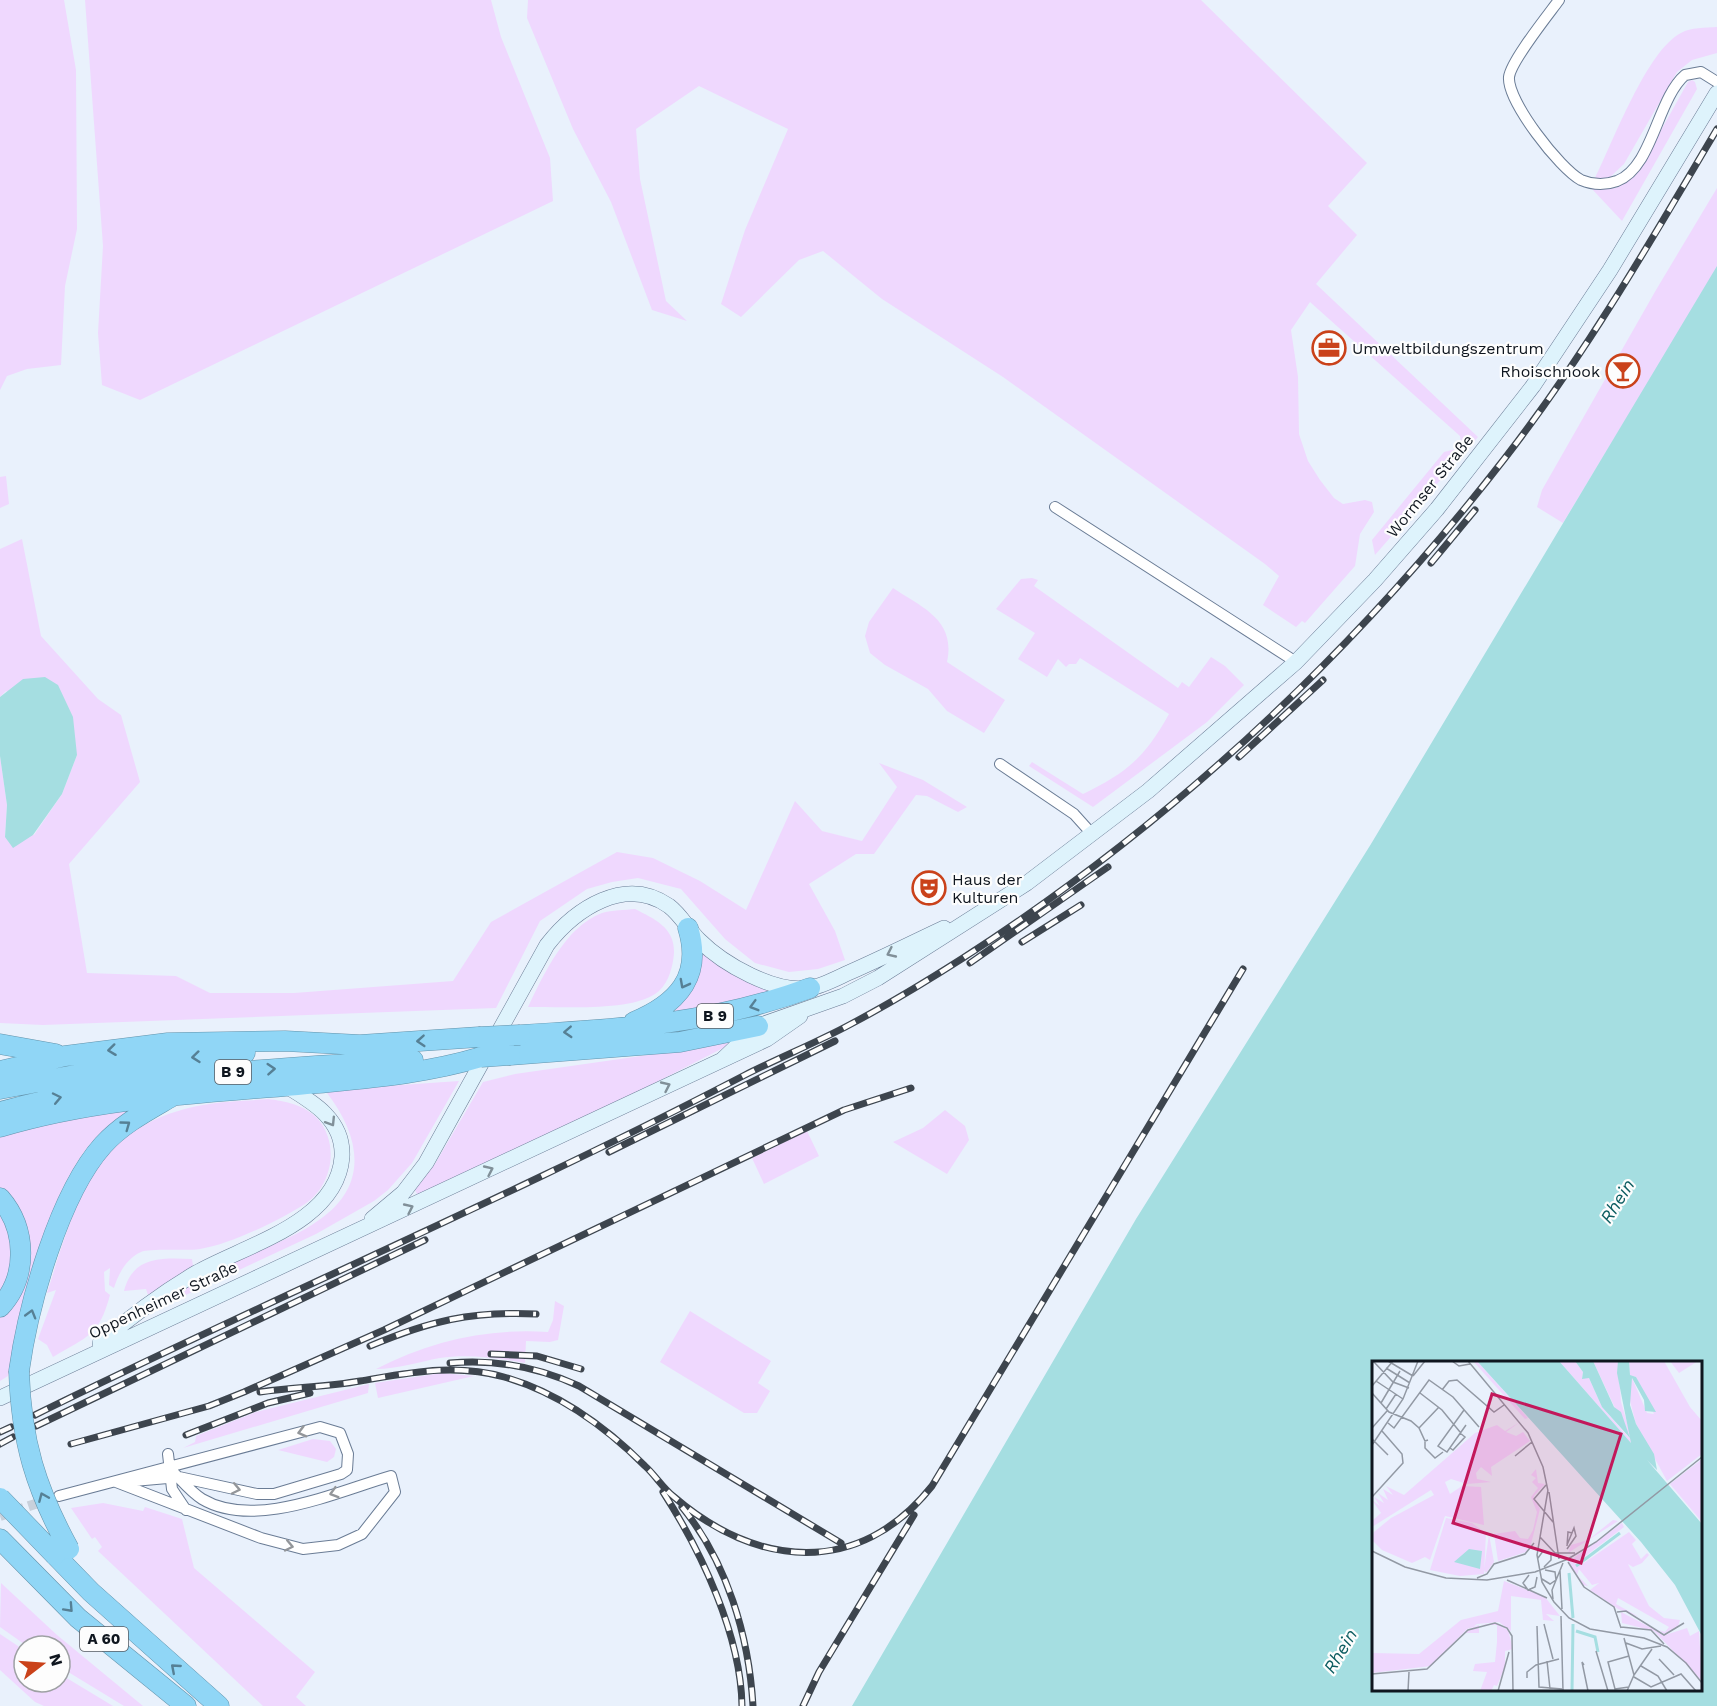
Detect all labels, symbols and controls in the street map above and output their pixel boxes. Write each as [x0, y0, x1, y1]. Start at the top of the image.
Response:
office icon: Umweltbildungszentrum [1311, 330, 1347, 366]
place label: Umweltbildungszentrum [1352, 339, 1544, 358]
bar icon: Rhoischnook [1605, 353, 1641, 389]
place label: Rhoischnook [1500, 362, 1600, 381]
street label: Wormser Straße [1383, 431, 1477, 541]
theatre icon: Haus der Kulturen [911, 870, 947, 906]
place label: Haus der Kulturen [952, 870, 1023, 907]
one-way arrow [886, 946, 897, 958]
one-way arrow [680, 978, 691, 988]
one-way arrow [749, 999, 760, 1011]
road number: B 9 [697, 1004, 733, 1028]
one-way arrow [564, 1025, 573, 1038]
one-way arrow [417, 1034, 426, 1047]
one-way arrow [107, 1043, 116, 1056]
one-way arrow [191, 1050, 200, 1063]
road number: B 9 [215, 1060, 251, 1084]
one-way arrow [266, 1063, 275, 1076]
one-way arrow [659, 1082, 670, 1094]
one-way arrow [52, 1092, 62, 1105]
one-way arrow [323, 1116, 335, 1126]
one-way arrow [120, 1121, 131, 1132]
one-way arrow [483, 1165, 494, 1177]
water label: Rhein [1595, 1175, 1639, 1227]
one-way arrow [402, 1204, 413, 1216]
street label: Oppenheimer Straße [86, 1257, 240, 1343]
one-way arrow [23, 1309, 36, 1319]
inset map [1372, 1361, 1702, 1691]
one-way arrow [297, 1424, 307, 1437]
one-way arrow [231, 1482, 241, 1495]
one-way arrow [329, 1485, 339, 1498]
one-way arrow [38, 1492, 50, 1503]
one-way arrow [283, 1539, 293, 1552]
one-way arrow [61, 1601, 72, 1612]
water label: Rhein [1319, 1625, 1361, 1677]
road number: A 60 [80, 1627, 128, 1651]
north arrow [12, 1634, 72, 1694]
text: N [45, 1651, 67, 1668]
one-way arrow [171, 1664, 181, 1675]

